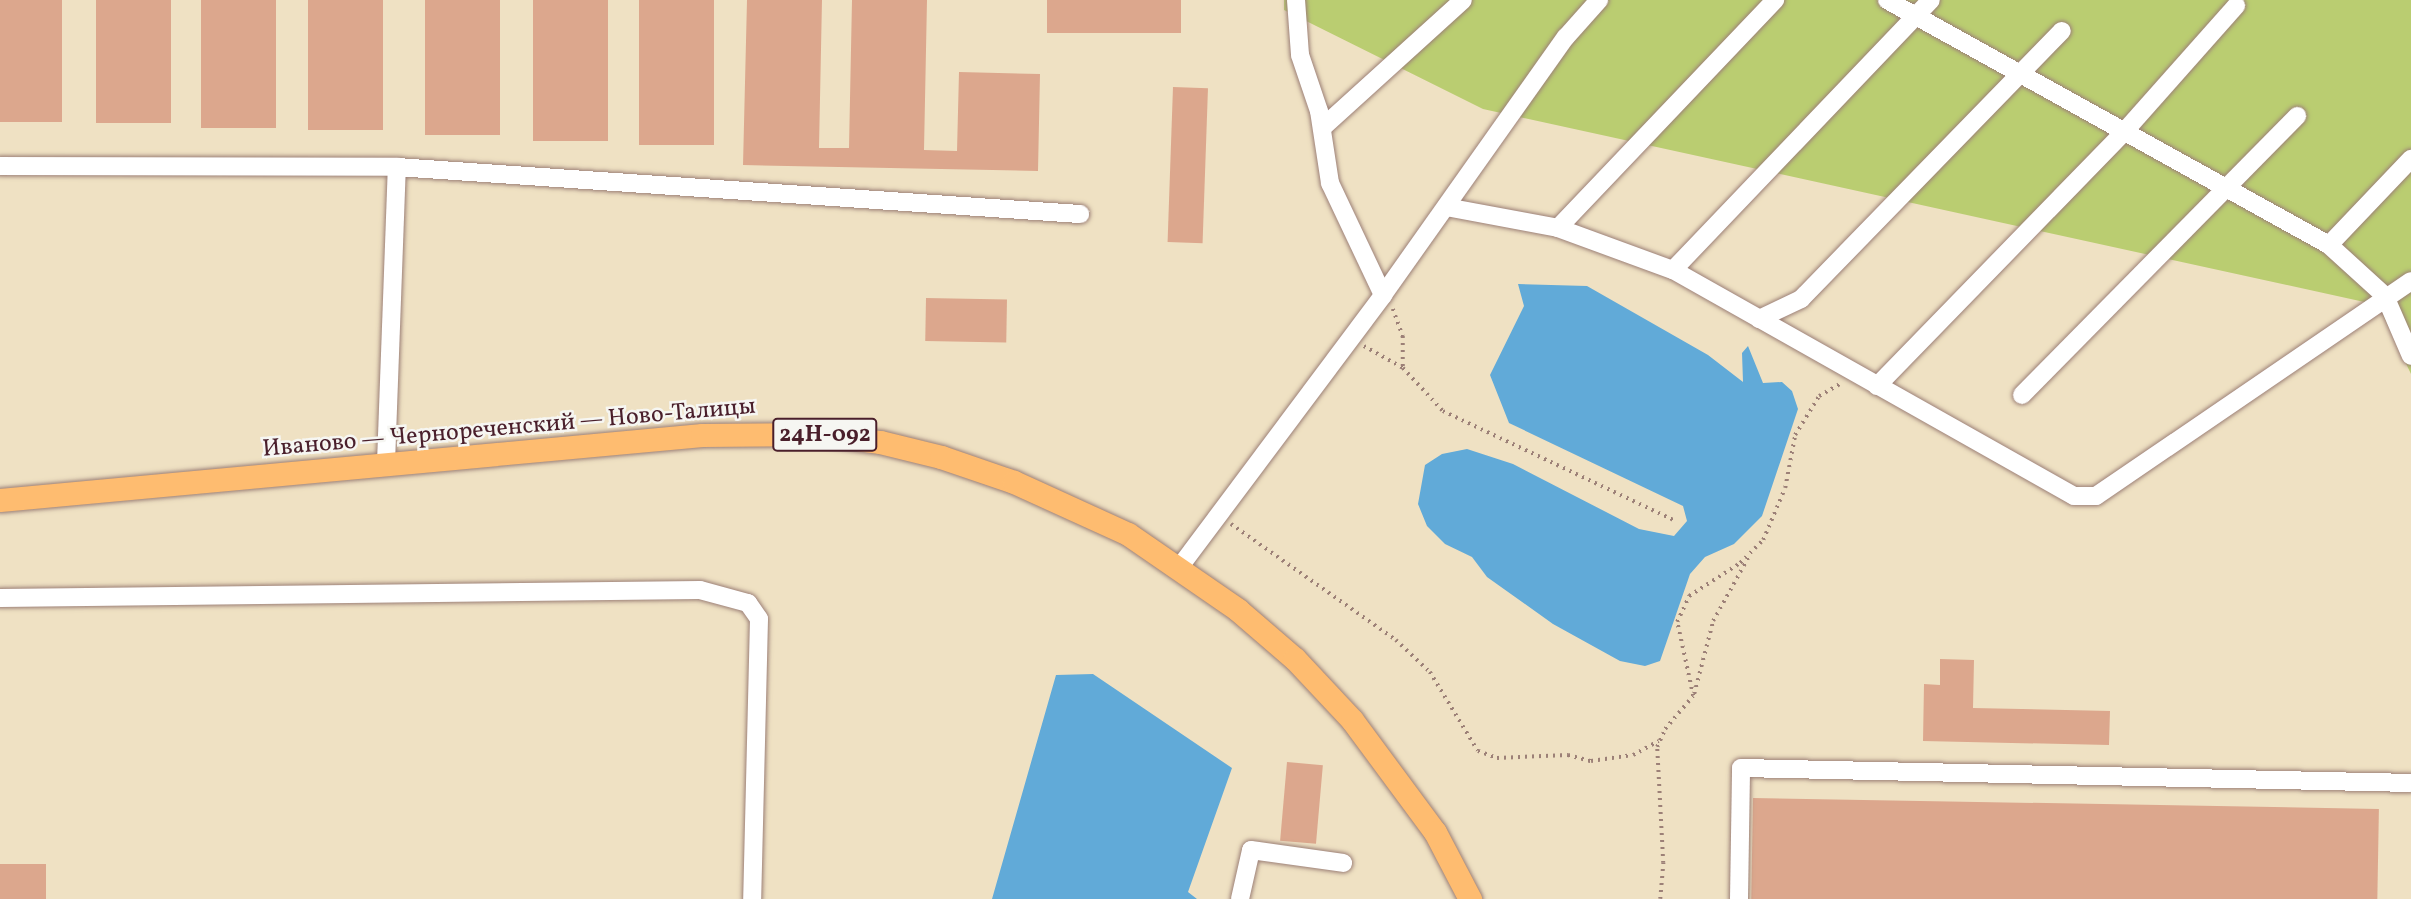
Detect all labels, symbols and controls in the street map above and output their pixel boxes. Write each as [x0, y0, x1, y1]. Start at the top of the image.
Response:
street label: Иваново — Чернореченский — Ново-Талицы [260, 393, 758, 465]
road number: 24Н-092 [771, 416, 879, 454]

